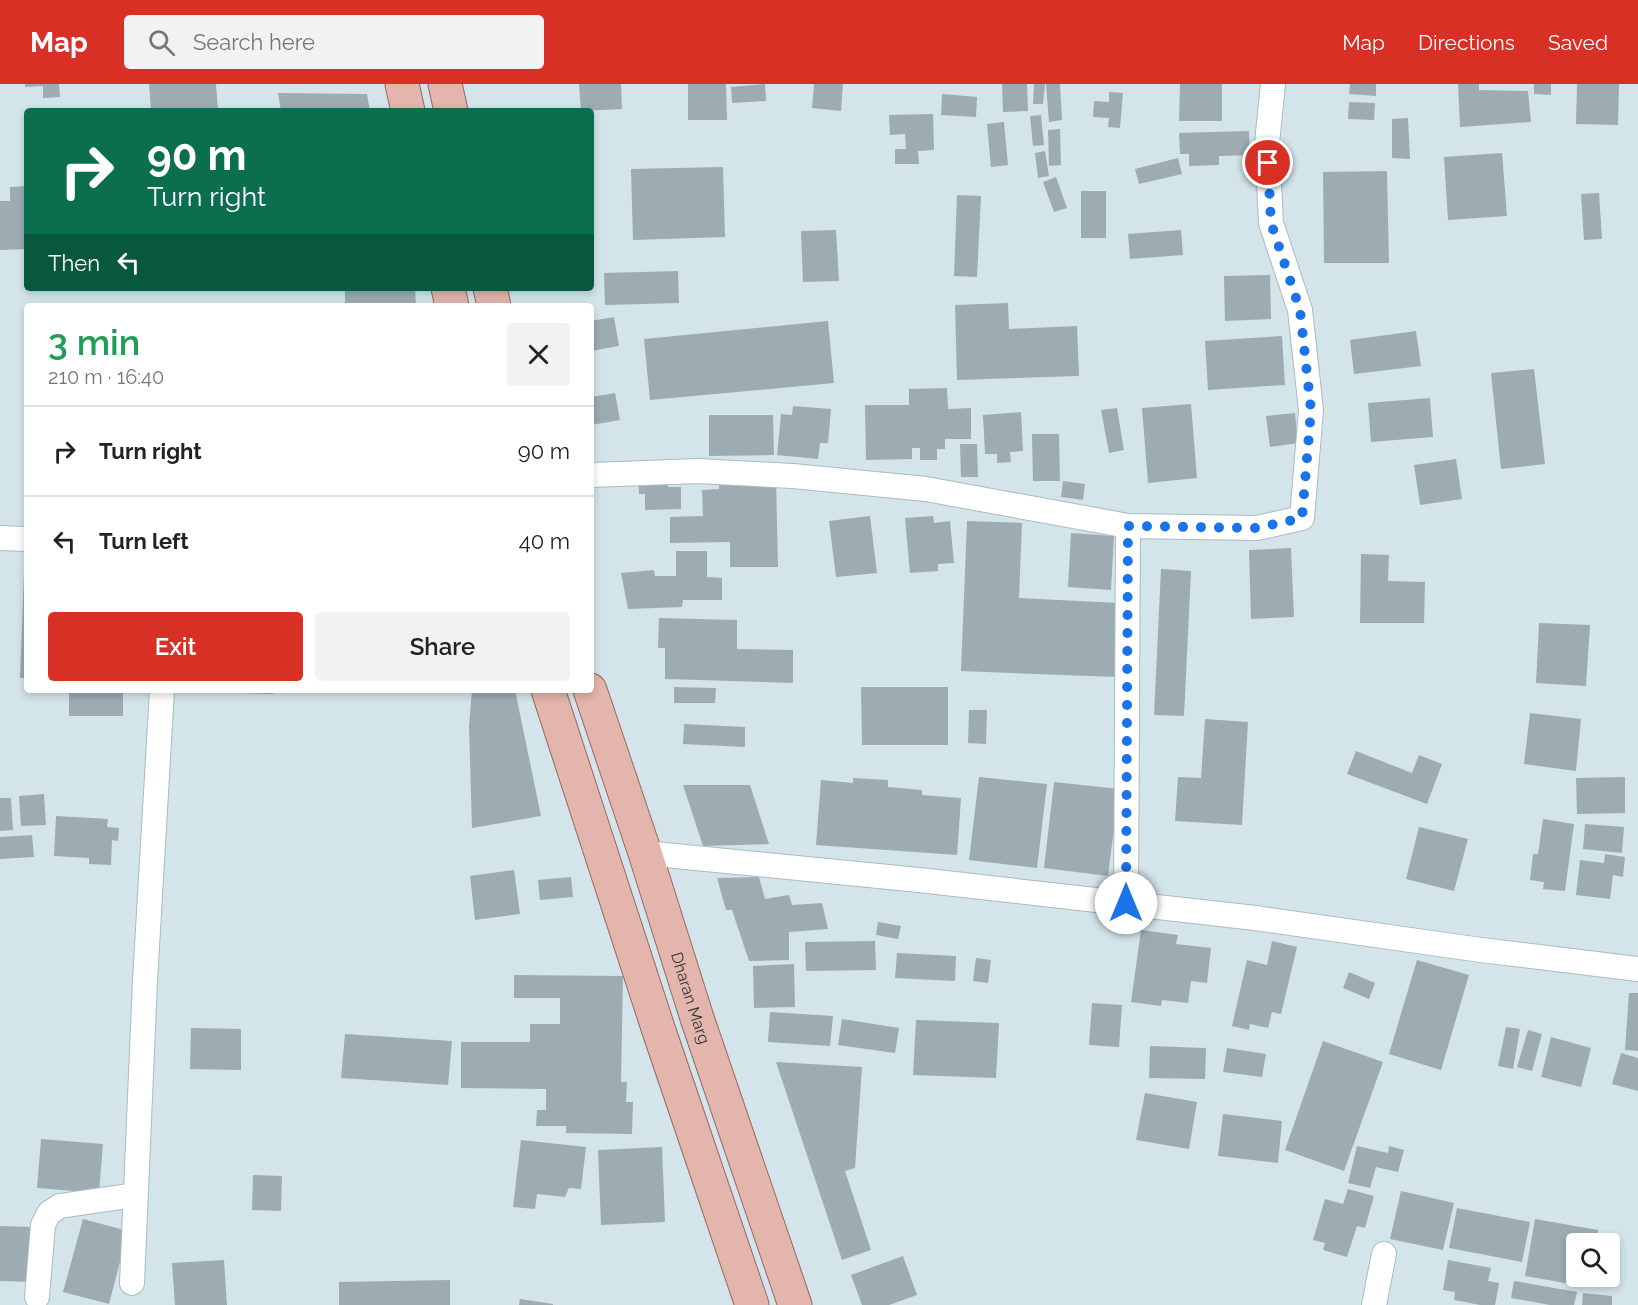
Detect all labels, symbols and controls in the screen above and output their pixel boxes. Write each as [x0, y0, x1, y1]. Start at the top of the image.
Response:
search box [124, 15, 544, 69]
text: Map [30, 26, 88, 59]
icon: search [145, 26, 178, 59]
text: Search here [193, 29, 315, 55]
text: Map [1342, 30, 1385, 55]
text: Directions [1418, 30, 1515, 55]
text: Saved [1548, 30, 1608, 55]
text: 90 m [147, 131, 247, 180]
icon: right [48, 132, 126, 210]
pin [1242, 137, 1293, 188]
icon: arrive [1251, 146, 1284, 179]
text: Turn right [147, 181, 266, 212]
icon: left [112, 246, 145, 279]
text: Then [48, 250, 100, 276]
text: 3 min [48, 321, 140, 363]
button: close [507, 323, 570, 386]
text: 210 m · 16:40 [48, 365, 164, 389]
icon: right [48, 435, 81, 468]
text: Turn right [99, 438, 202, 464]
text: 90 m [518, 438, 570, 464]
icon: left [48, 525, 81, 558]
text: Turn left [99, 528, 189, 554]
text: 40 m [519, 528, 570, 554]
button: Exit [48, 612, 303, 681]
button: Share [315, 612, 570, 681]
position arrow [1094, 871, 1158, 935]
street label: Dharan Marg [667, 950, 714, 1046]
map controls [1566, 1233, 1620, 1287]
button: search [1566, 1233, 1620, 1287]

